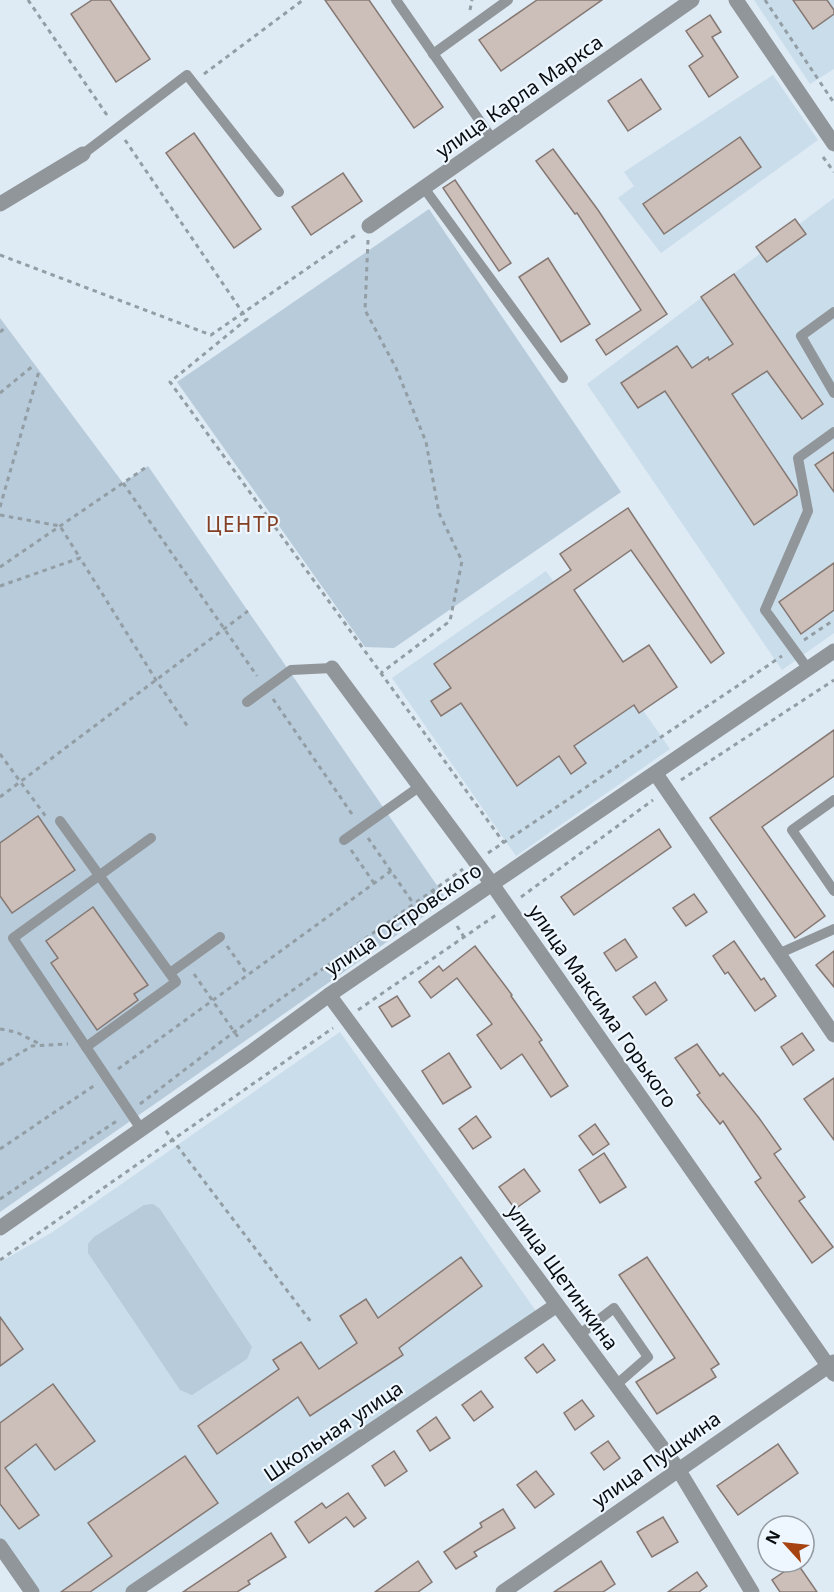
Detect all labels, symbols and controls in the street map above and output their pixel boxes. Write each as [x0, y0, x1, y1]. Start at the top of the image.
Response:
street label: улица Карла Маркса [430, 28, 608, 164]
district label: ЦЕНТР [206, 510, 280, 538]
street label: улица Островского [319, 856, 487, 982]
street label: улица Максима Горького [522, 899, 684, 1113]
street label: улица Щетинкина [501, 1199, 625, 1355]
street label: Школьная улица [258, 1374, 408, 1488]
street label: улица Пушкина [586, 1405, 726, 1513]
north arrow [756, 1514, 816, 1574]
text: N [760, 1526, 785, 1548]

